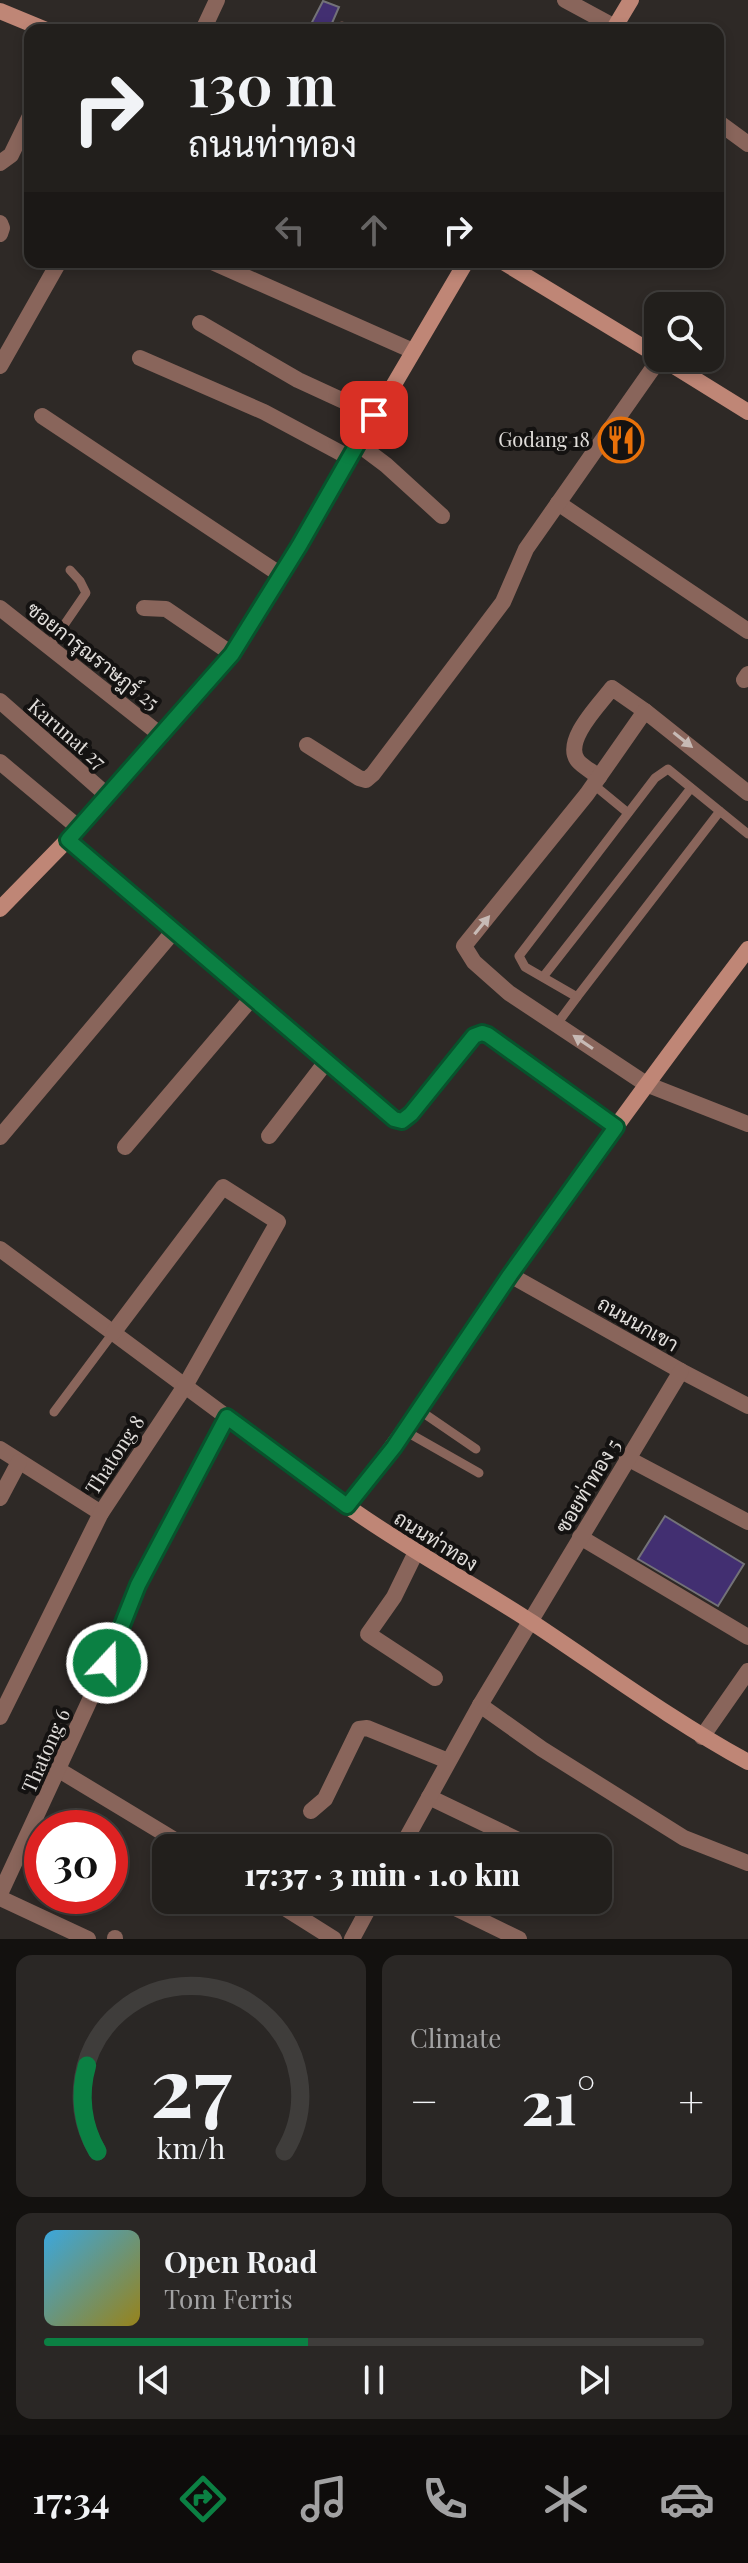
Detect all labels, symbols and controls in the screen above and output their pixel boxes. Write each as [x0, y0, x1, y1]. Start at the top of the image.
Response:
text: 130 m [188, 46, 336, 121]
icon: right [56, 56, 160, 160]
text: ถนนท่าทอง [188, 118, 357, 166]
icon: left [268, 208, 312, 252]
icon: ahead [352, 208, 396, 252]
icon: right [436, 208, 480, 252]
map controls [644, 292, 724, 372]
button: search [644, 292, 724, 372]
pin [340, 381, 408, 449]
icon: arrive [352, 393, 396, 437]
restaurant icon: Godang 18 [597, 416, 645, 464]
place label: Godang 18 [498, 425, 590, 452]
street label: ซอยการุณราษฎร์ 25 [21, 595, 166, 717]
street label: Karunat 27 [23, 692, 113, 774]
one-way arrow [672, 732, 693, 748]
one-way arrow [473, 915, 490, 935]
one-way arrow [572, 1035, 594, 1049]
street label: ถนนนกเขา [593, 1289, 684, 1357]
street label: Thatong 8 [78, 1409, 150, 1499]
street label: ซอยท่าทอง 5 [548, 1433, 625, 1537]
street label: ถนนท่าทอง [390, 1503, 484, 1576]
position arrow [65, 1621, 149, 1705]
street label: Thatong 6 [14, 1704, 75, 1797]
speed limit sign: 30 [24, 1810, 128, 1914]
text: 17:37 · 3 min · 1.0 km [244, 1854, 520, 1894]
text: Climate [410, 2020, 501, 2055]
text: 27 [150, 2028, 232, 2139]
text: 21° [522, 2060, 595, 2140]
text: − [410, 2070, 438, 2129]
text: + [678, 2070, 704, 2129]
text: km/h [157, 2128, 225, 2166]
text: Open Road [164, 2241, 317, 2281]
text: Tom Ferris [164, 2281, 293, 2316]
icon: previous [132, 2358, 176, 2402]
icon: pause [352, 2358, 396, 2402]
icon: next [572, 2358, 616, 2402]
icon: directions [175, 2471, 231, 2527]
icon: music [296, 2471, 352, 2527]
icon: phone [417, 2471, 473, 2527]
icon: climate [538, 2471, 594, 2527]
icon: car [659, 2471, 715, 2527]
text: 17:34 [33, 2475, 110, 2523]

